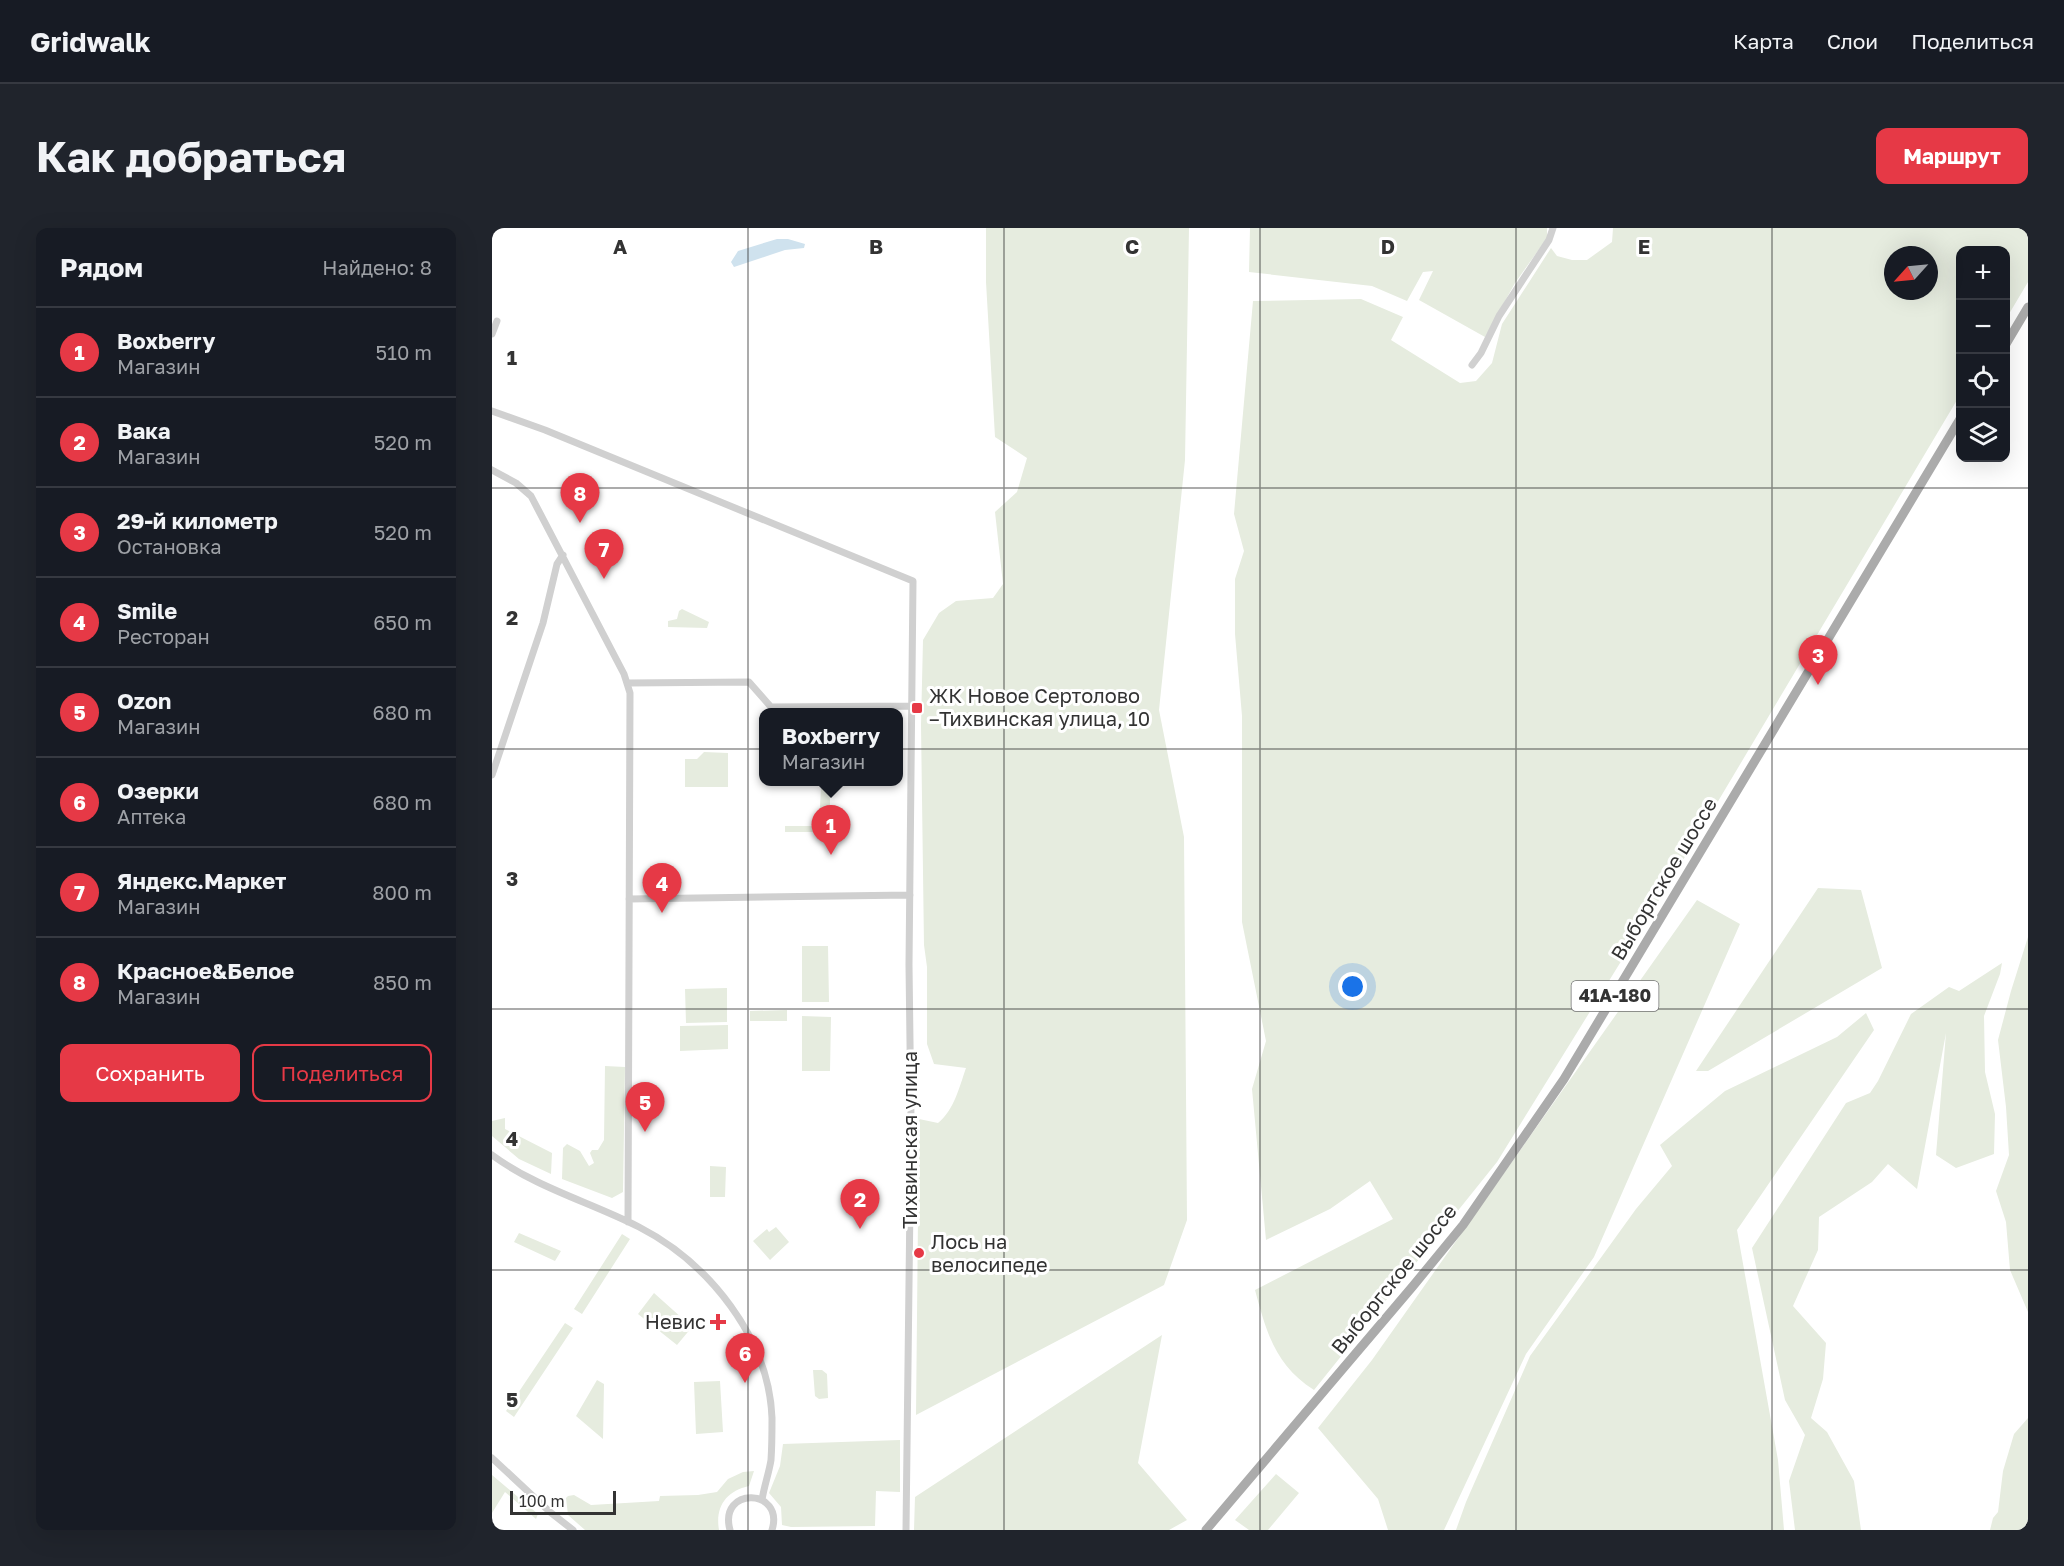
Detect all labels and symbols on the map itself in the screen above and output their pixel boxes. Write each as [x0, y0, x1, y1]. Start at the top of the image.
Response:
text: A [613, 234, 627, 258]
text: B [869, 234, 883, 258]
text: C [1125, 234, 1139, 258]
text: D [1381, 234, 1395, 258]
text: E [1638, 234, 1650, 258]
north arrow [1884, 246, 1938, 300]
text: 1 [507, 345, 517, 369]
pin: 8 [560, 474, 599, 523]
pin: 7 [584, 530, 624, 579]
text: 2 [506, 605, 518, 629]
pin: 3 [1798, 636, 1838, 685]
place label: ЖК Новое Сертолово –Тихвинская улица, 10 [929, 683, 1150, 730]
marker: ЖК Новое Сертолово –Тихвинская улица, 10 [910, 701, 924, 715]
street label: Выборгское шоссе [1605, 793, 1721, 964]
pin: 1 [812, 806, 850, 855]
pin: 4 [642, 864, 682, 913]
text: 3 [506, 866, 518, 890]
your location [1338, 972, 1367, 1001]
road number: 41А-180 [1572, 981, 1658, 1011]
street label: Тихвинская улица [897, 1051, 921, 1229]
pin: 5 [626, 1082, 664, 1132]
text: 4 [506, 1126, 518, 1150]
pin: 2 [840, 1180, 880, 1229]
street label: Выборгское шоссе [1326, 1199, 1461, 1358]
place label: Лось на велосипеде [931, 1229, 1048, 1276]
marker: Лось на велосипеде [912, 1246, 926, 1260]
place label: Невис [645, 1309, 706, 1333]
marker: Невис [711, 1315, 725, 1329]
pin: 6 [726, 1334, 764, 1383]
text: 5 [506, 1387, 518, 1411]
scale bar [510, 1488, 616, 1516]

